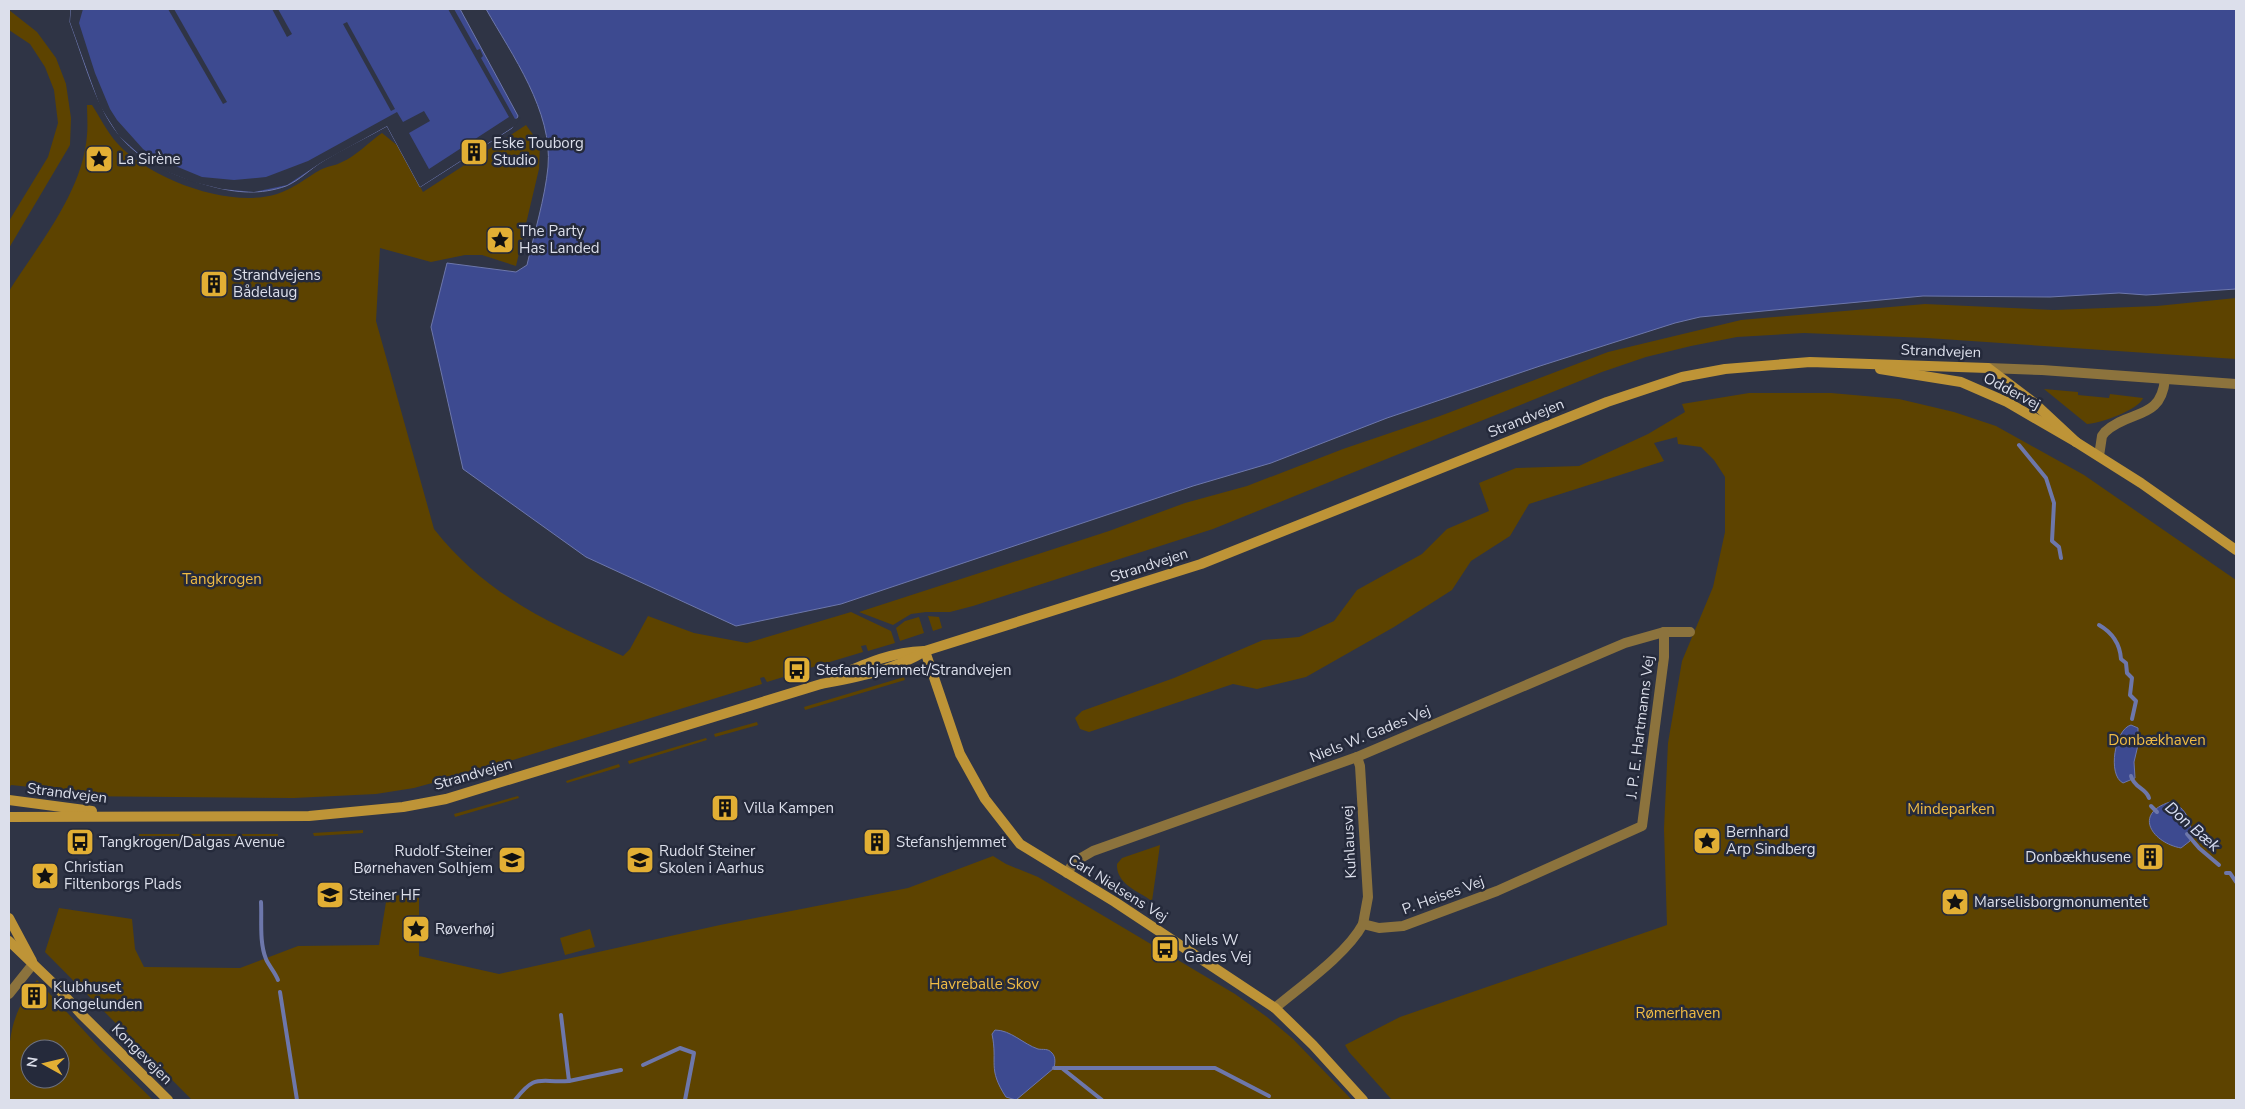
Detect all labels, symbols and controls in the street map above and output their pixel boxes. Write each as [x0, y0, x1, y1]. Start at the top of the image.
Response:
place label: Eske Touborg Studio [493, 133, 584, 170]
building icon: Eske Touborg Studio [459, 137, 489, 167]
place icon: La Sirène [84, 144, 114, 174]
place label: La Sirène [118, 149, 180, 169]
place label: The Party Has Landed [519, 221, 600, 258]
place icon: The Party Has Landed [485, 225, 515, 255]
place label: Strandvejens Bådelaug [233, 265, 321, 302]
building icon: Strandvejens Bådelaug [199, 269, 229, 299]
street label: Strandvejen [1900, 340, 1982, 362]
street label: Oddervej [1980, 368, 2044, 414]
street label: Strandvejen [1485, 394, 1567, 442]
street label: Strandvejen [1108, 543, 1190, 587]
park label: Tangkrogen [182, 569, 262, 589]
street label: J. P. E. Hartmanns Vej [1621, 654, 1659, 801]
bus stop icon: Stefanshjemmet/Strandvejen [782, 655, 812, 685]
place label: Stefanshjemmet/Strandvejen [816, 660, 1011, 680]
street label: Niels W. Gades Vej [1307, 701, 1433, 767]
park label: Donbækhaven [2108, 730, 2206, 750]
street label: Strandvejen [432, 753, 514, 795]
street label: Strandvejen [26, 778, 108, 808]
building icon: Villa Kampen [710, 793, 740, 823]
water label: Don Bæk [2160, 797, 2225, 858]
place label: Villa Kampen [743, 798, 834, 818]
park label: Mindeparken [1907, 799, 1995, 819]
street label: Kuhlausvej [1337, 805, 1361, 879]
place label: Bernhard Arp Sindberg [1726, 822, 1816, 859]
place icon: Bernhard Arp Sindberg [1692, 826, 1722, 856]
bus stop icon: Tangkrogen/Dalgas Avenue [65, 827, 95, 857]
building icon: Stefanshjemmet [862, 827, 892, 857]
place label: Tangkrogen/Dalgas Avenue [99, 832, 285, 852]
place label: Stefanshjemmet [896, 832, 1007, 852]
place label: Rudolf-Steiner Børnehaven Solhjem [353, 841, 494, 878]
place label: Rudolf Steiner Skolen i Aarhus [659, 841, 764, 878]
building icon: Donbækhusene [2135, 842, 2165, 872]
school or university icon: Rudolf-Steiner Børnehaven Solhjem [497, 845, 527, 875]
school or university icon: Rudolf Steiner Skolen i Aarhus [625, 845, 655, 875]
place label: Donbækhusene [2025, 847, 2131, 867]
street label: Carl Nielsens Vej [1064, 849, 1172, 927]
place label: Christian Filtenborgs Plads [64, 857, 182, 894]
place icon: Christian Filtenborgs Plads [30, 861, 60, 891]
street label: P. Heises Vej [1399, 871, 1487, 919]
school or university icon: Steiner HF [315, 880, 345, 910]
place label: Steiner HF [349, 885, 420, 905]
place icon: Marselisborgmonumentet [1940, 887, 1970, 917]
place label: Marselisborgmonumentet [1974, 892, 2148, 912]
place icon: Røverhøj [401, 914, 431, 944]
place label: Røverhøj [435, 919, 494, 939]
place label: Niels W Gades Vej [1184, 930, 1252, 967]
bus stop icon: Niels W Gades Vej [1150, 934, 1180, 964]
park label: Havreballe Skov [929, 974, 1039, 994]
place label: Klubhuset Kongelunden [53, 977, 142, 1014]
building icon: Klubhuset Kongelunden [19, 981, 49, 1011]
park label: Rømerhaven [1636, 1003, 1720, 1023]
street label: Kongevejen [107, 1019, 177, 1089]
north arrow [20, 1039, 70, 1089]
text: N [22, 1056, 43, 1069]

